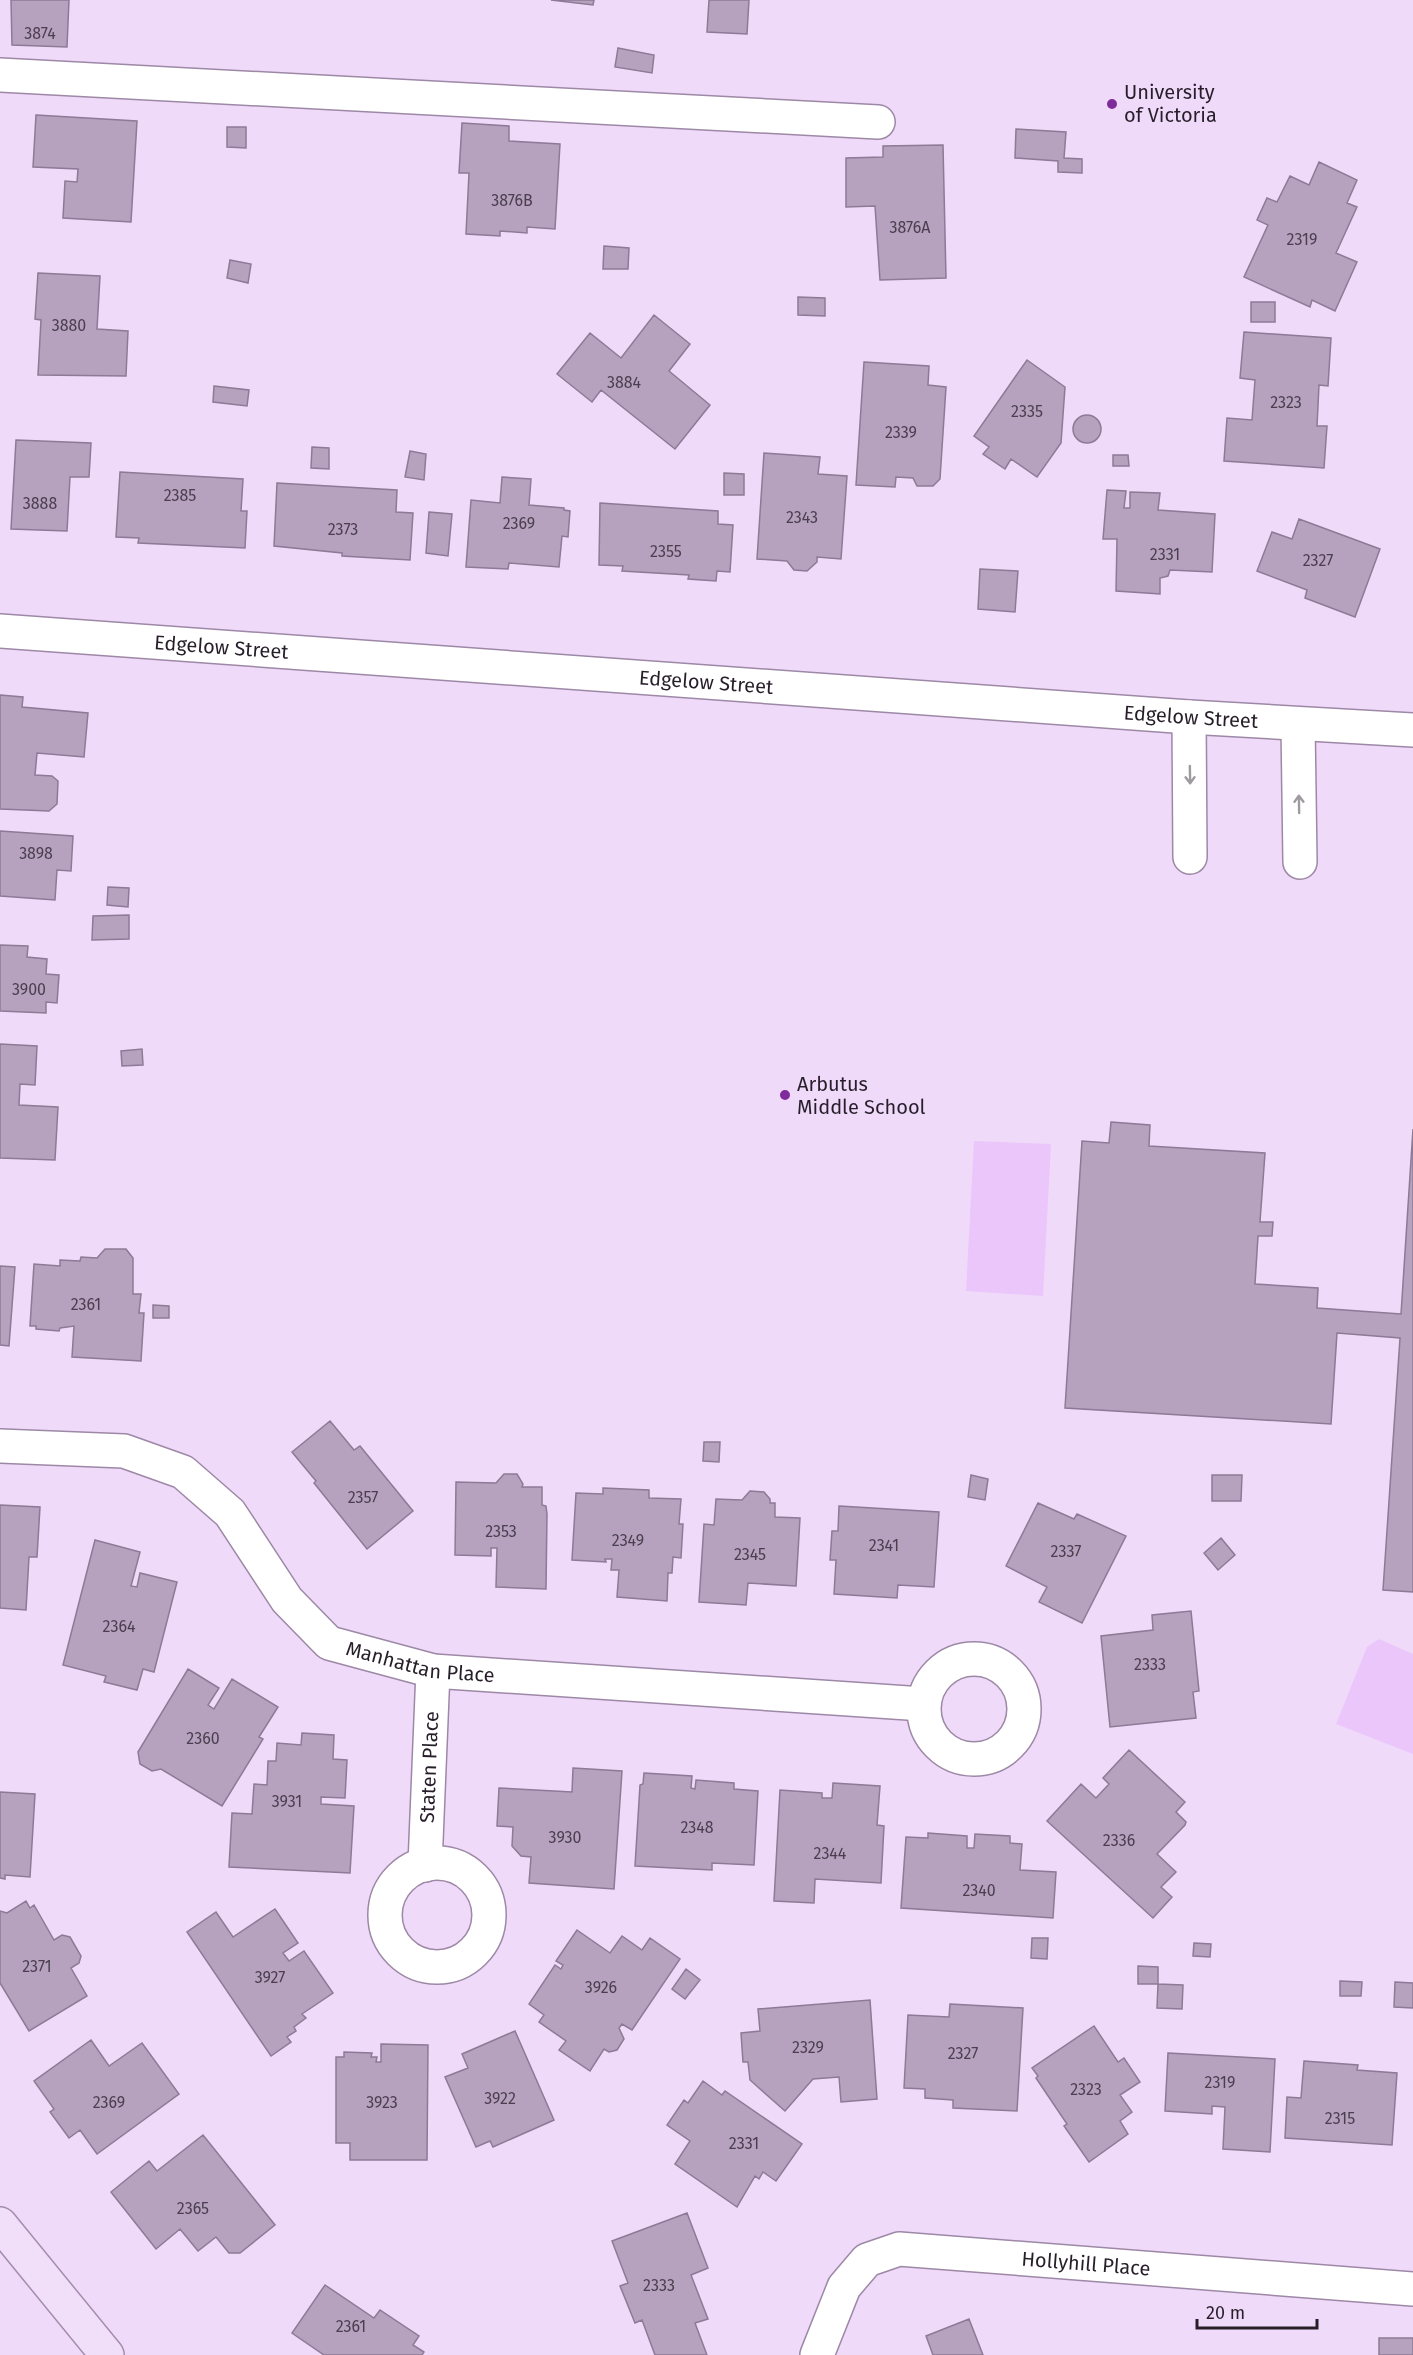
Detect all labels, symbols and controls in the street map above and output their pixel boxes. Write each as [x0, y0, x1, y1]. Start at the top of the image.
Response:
house number: 3874 [24, 24, 56, 43]
place label: University of Victoria [1124, 80, 1217, 127]
marker: University of Victoria [1105, 97, 1119, 111]
house number: 3876B [491, 191, 533, 210]
house number: 3876A [890, 218, 931, 237]
house number: 2319 [1287, 230, 1317, 249]
house number: 3880 [52, 316, 86, 335]
house number: 3884 [607, 373, 642, 392]
house number: 2323 [1270, 393, 1302, 412]
house number: 2335 [1011, 402, 1043, 421]
house number: 2339 [885, 423, 917, 442]
house number: 2385 [164, 486, 196, 505]
house number: 3888 [23, 494, 57, 513]
house number: 2343 [786, 508, 818, 527]
house number: 2369 [503, 514, 535, 533]
house number: 2373 [328, 520, 358, 539]
house number: 2355 [650, 542, 682, 561]
house number: 2331 [1150, 545, 1180, 564]
house number: 2327 [1303, 551, 1333, 570]
street label: Edgelow Street [153, 630, 290, 664]
street label: Edgelow Street [638, 665, 775, 699]
street label: Edgelow Street [1123, 700, 1260, 733]
one-way arrow [1184, 765, 1196, 785]
one-way arrow [1294, 794, 1305, 814]
house number: 3898 [19, 844, 53, 863]
house number: 3900 [12, 980, 46, 999]
place label: Arbutus Middle School [797, 1072, 926, 1119]
marker: Arbutus Middle School [778, 1088, 792, 1102]
house number: 2361 [71, 1295, 101, 1314]
house number: 2357 [348, 1488, 378, 1507]
house number: 2353 [485, 1522, 517, 1541]
house number: 2349 [612, 1531, 644, 1550]
house number: 2341 [869, 1536, 899, 1555]
house number: 2337 [1051, 1542, 1081, 1561]
house number: 2345 [734, 1545, 766, 1564]
house number: 2364 [103, 1617, 136, 1636]
street label: Manhattan Place [343, 1636, 495, 1687]
house number: 2333 [1134, 1655, 1166, 1674]
street label: Staten Place [415, 1711, 443, 1823]
house number: 2360 [186, 1729, 220, 1748]
house number: 3931 [272, 1792, 302, 1811]
house number: 2348 [680, 1818, 714, 1837]
house number: 3930 [549, 1828, 581, 1847]
house number: 2336 [1103, 1831, 1135, 1850]
house number: 2344 [814, 1844, 847, 1863]
house number: 2340 [962, 1881, 996, 1900]
house number: 2371 [22, 1957, 52, 1976]
house number: 3927 [255, 1968, 285, 1987]
house number: 3926 [585, 1978, 617, 1997]
house number: 2329 [792, 2038, 824, 2057]
house number: 2327 [948, 2044, 978, 2063]
house number: 2319 [1205, 2073, 1235, 2092]
house number: 2323 [1070, 2080, 1102, 2099]
house number: 3922 [484, 2089, 516, 2108]
house number: 2369 [93, 2093, 125, 2112]
house number: 3923 [366, 2093, 398, 2112]
house number: 2315 [1325, 2109, 1355, 2128]
house number: 2331 [729, 2134, 759, 2153]
house number: 2365 [177, 2199, 209, 2218]
street label: Hollyhill Place [1021, 2247, 1151, 2281]
house number: 2333 [643, 2276, 675, 2295]
scale bar [1197, 2292, 1317, 2330]
text: 20 m [1206, 2302, 1245, 2324]
house number: 2361 [336, 2317, 366, 2336]

